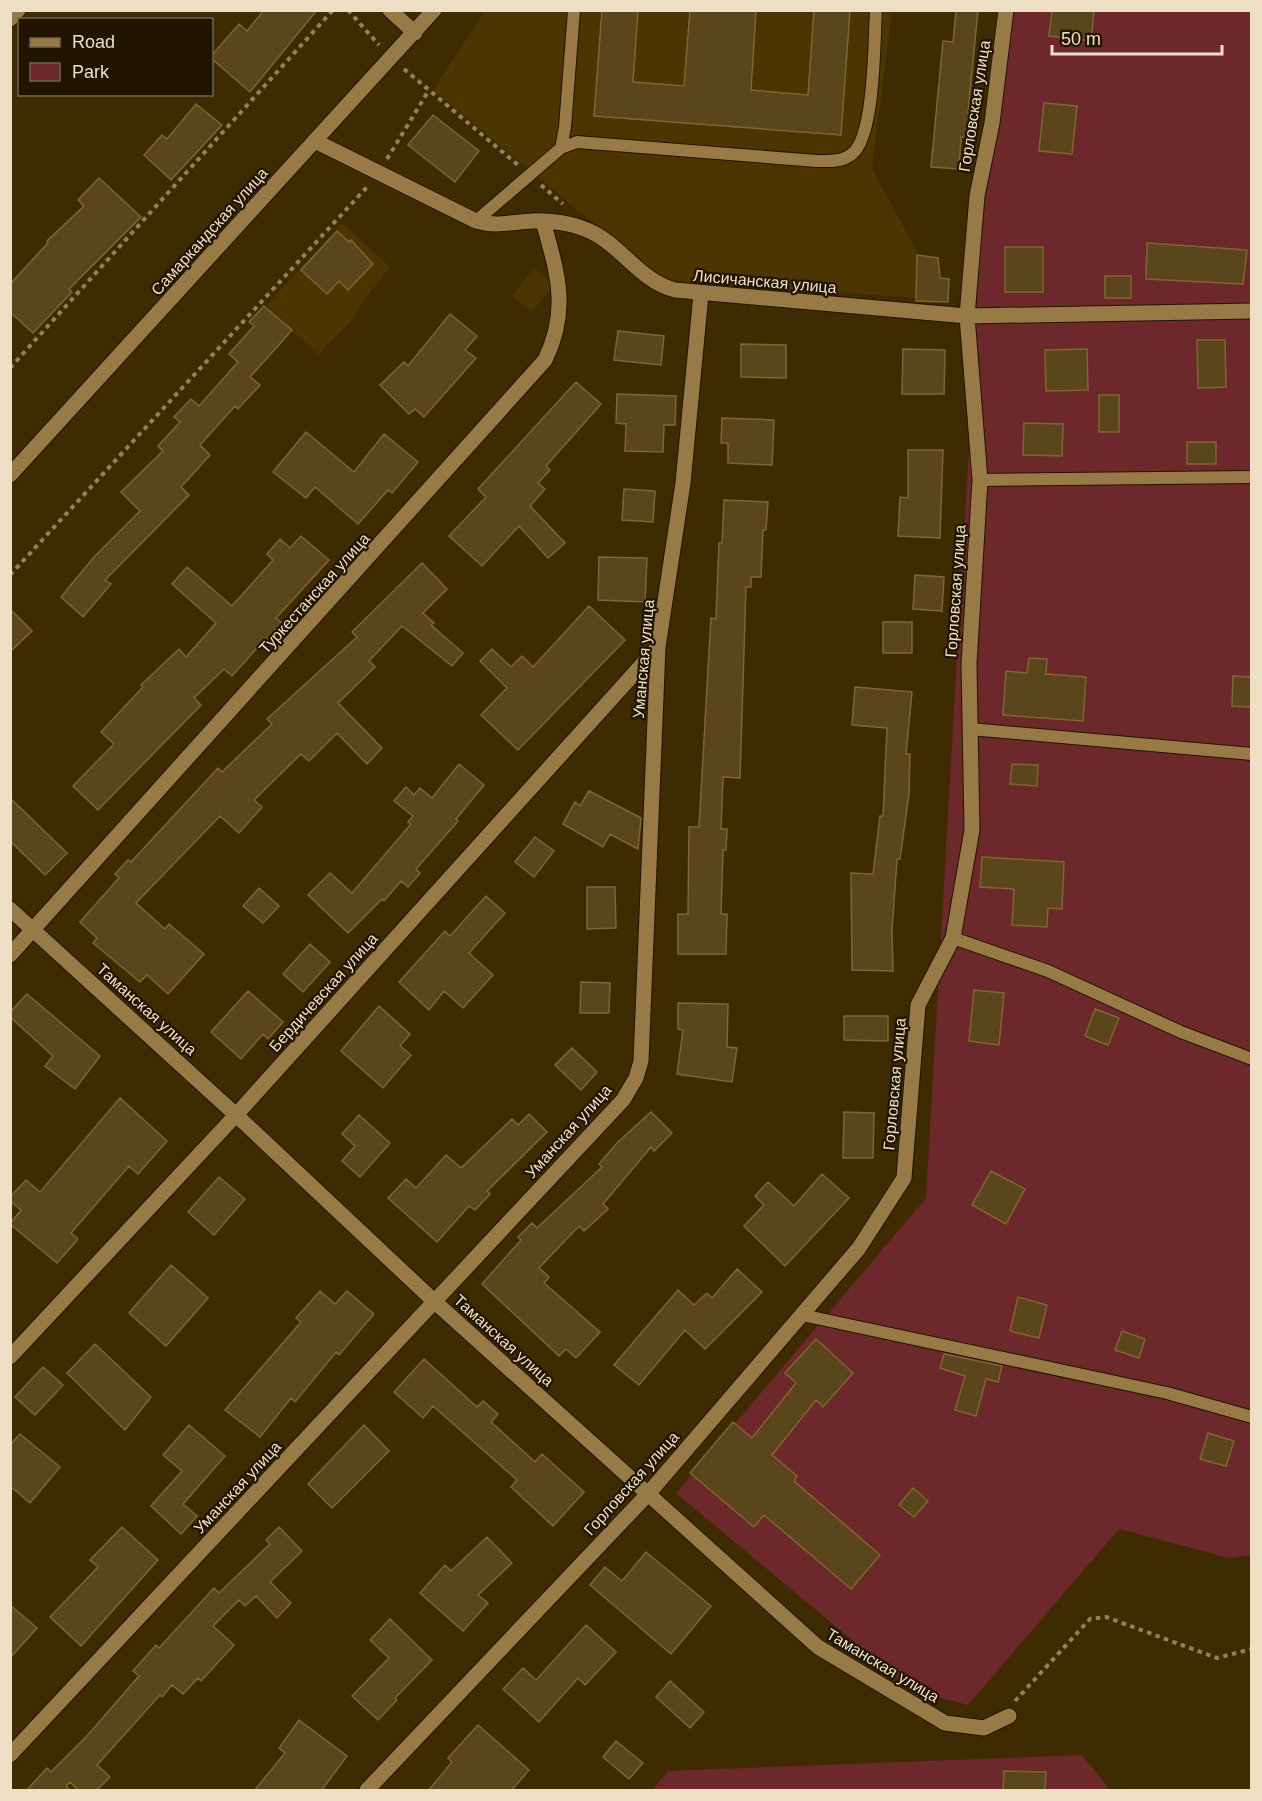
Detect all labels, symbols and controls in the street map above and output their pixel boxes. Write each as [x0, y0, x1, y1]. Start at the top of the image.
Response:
legend [18, 18, 213, 96]
scale bar [1052, 18, 1222, 56]
text: 50 m [1061, 29, 1101, 49]
text: Road [72, 32, 115, 52]
street label: Горловская улица [956, 39, 993, 173]
text: Park [72, 62, 110, 82]
street label: Самаркандская улица [148, 164, 271, 298]
street label: Лисичанская улица [693, 267, 837, 296]
street label: Горловская улица [942, 524, 969, 658]
street label: Туркестанская улица [256, 530, 373, 657]
street label: Уманская улица [630, 599, 657, 719]
street label: Бердичевская улица [266, 930, 381, 1055]
street label: Таманская улица [93, 960, 200, 1059]
street label: Горловская улица [880, 1017, 909, 1151]
street label: Уманская улица [522, 1081, 615, 1181]
street label: Таманская улица [450, 1291, 557, 1390]
street label: Горловская улица [581, 1428, 682, 1538]
street label: Уманская улица [190, 1438, 284, 1537]
street label: Таманская улица [823, 1625, 942, 1706]

